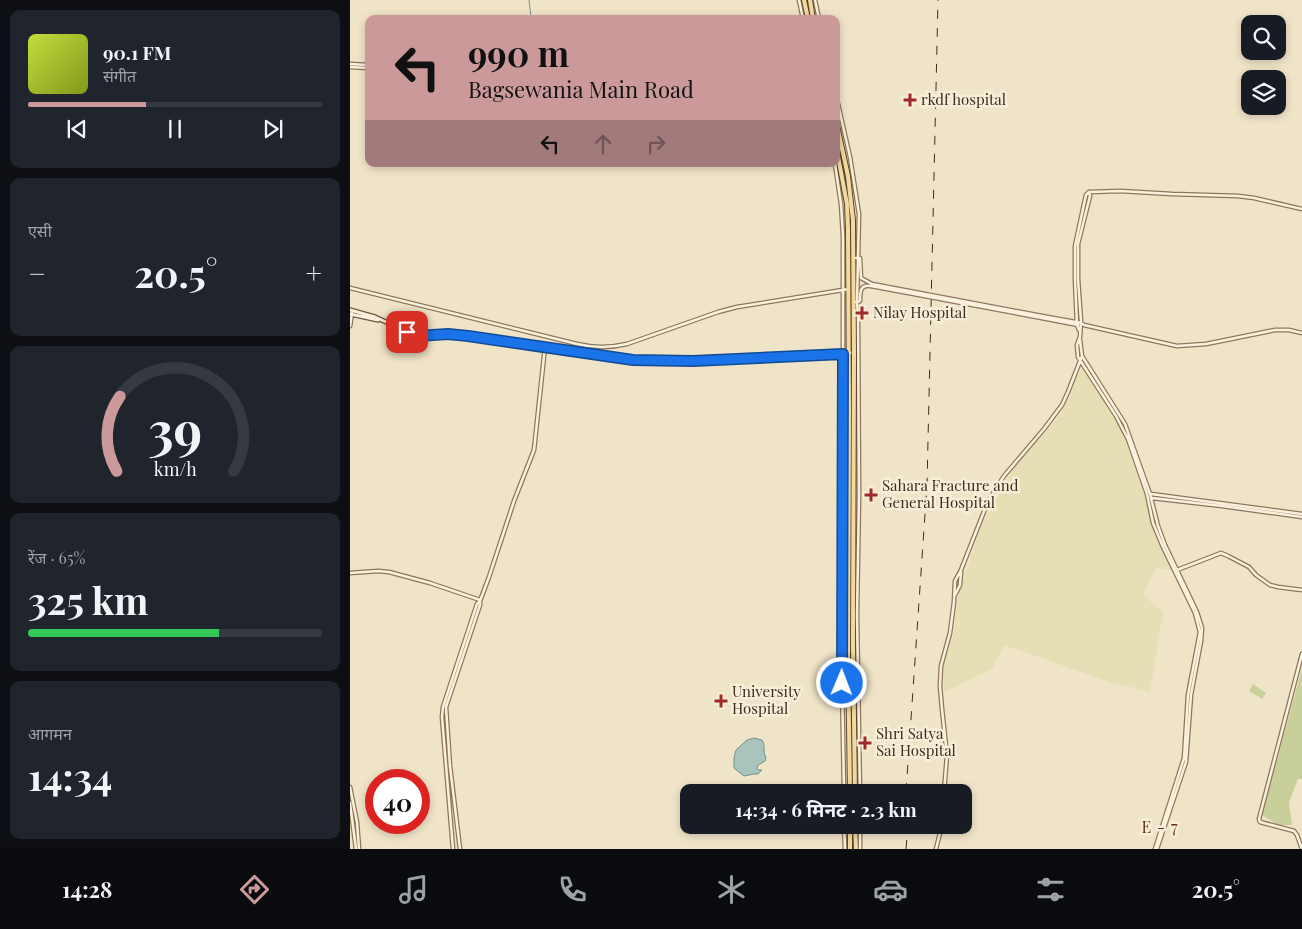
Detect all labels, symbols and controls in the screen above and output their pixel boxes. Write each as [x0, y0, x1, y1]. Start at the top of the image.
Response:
map controls [1241, 15, 1286, 115]
button: search [1241, 15, 1286, 60]
text: 990 m [468, 29, 569, 76]
icon: left [385, 35, 450, 100]
text: 90.1 FM [103, 39, 171, 65]
text: संगीत [103, 65, 136, 86]
button: layers [1241, 70, 1286, 115]
text: Bagsewania Main Road [468, 74, 694, 104]
place label: rkdf hospital [921, 89, 1006, 109]
marker: rkdf hospital [903, 93, 917, 107]
icon: previous [63, 115, 91, 143]
icon: pause [161, 115, 189, 143]
icon: next [259, 115, 287, 143]
icon: left [536, 130, 564, 158]
icon: ahead [589, 130, 617, 158]
icon: right [642, 130, 670, 158]
text: एसी [28, 220, 52, 241]
text: 20.5° [134, 247, 217, 298]
text: − [28, 254, 46, 291]
text: + [306, 254, 322, 291]
place label: Nilay Hospital [873, 302, 967, 322]
marker: Nilay Hospital [855, 306, 869, 320]
pin [386, 311, 428, 353]
icon: arrive [393, 318, 421, 346]
text: 39 [148, 394, 202, 463]
text: km/h [154, 457, 197, 480]
place label: Sahara Fracture and General Hospital [882, 475, 1019, 512]
marker: Sahara Fracture and General Hospital [864, 488, 878, 502]
text: रेंज · 65% [28, 547, 85, 568]
text: 325 km [28, 574, 148, 625]
position arrow [815, 656, 867, 708]
place label: University Hospital [732, 681, 801, 718]
marker: University Hospital [714, 694, 728, 708]
text: आगमन [28, 723, 72, 744]
place label: Shri Satya Sai Hospital [876, 723, 956, 760]
marker: Shri Satya Sai Hospital [858, 736, 872, 750]
text: 14:34 [28, 750, 112, 801]
speed limit sign: 40 [365, 769, 430, 834]
text: 14:34 · 6 मिनट · 2.3 km [735, 796, 917, 822]
district label: E - 7 [1141, 816, 1179, 837]
icon: directions [237, 872, 272, 907]
icon: music [396, 872, 431, 907]
icon: phone [555, 872, 590, 907]
icon: climate [714, 872, 749, 907]
icon: car [873, 872, 908, 907]
icon: filters [1033, 872, 1068, 907]
text: 14:28 [62, 874, 112, 904]
text: 20.5° [1192, 874, 1240, 904]

